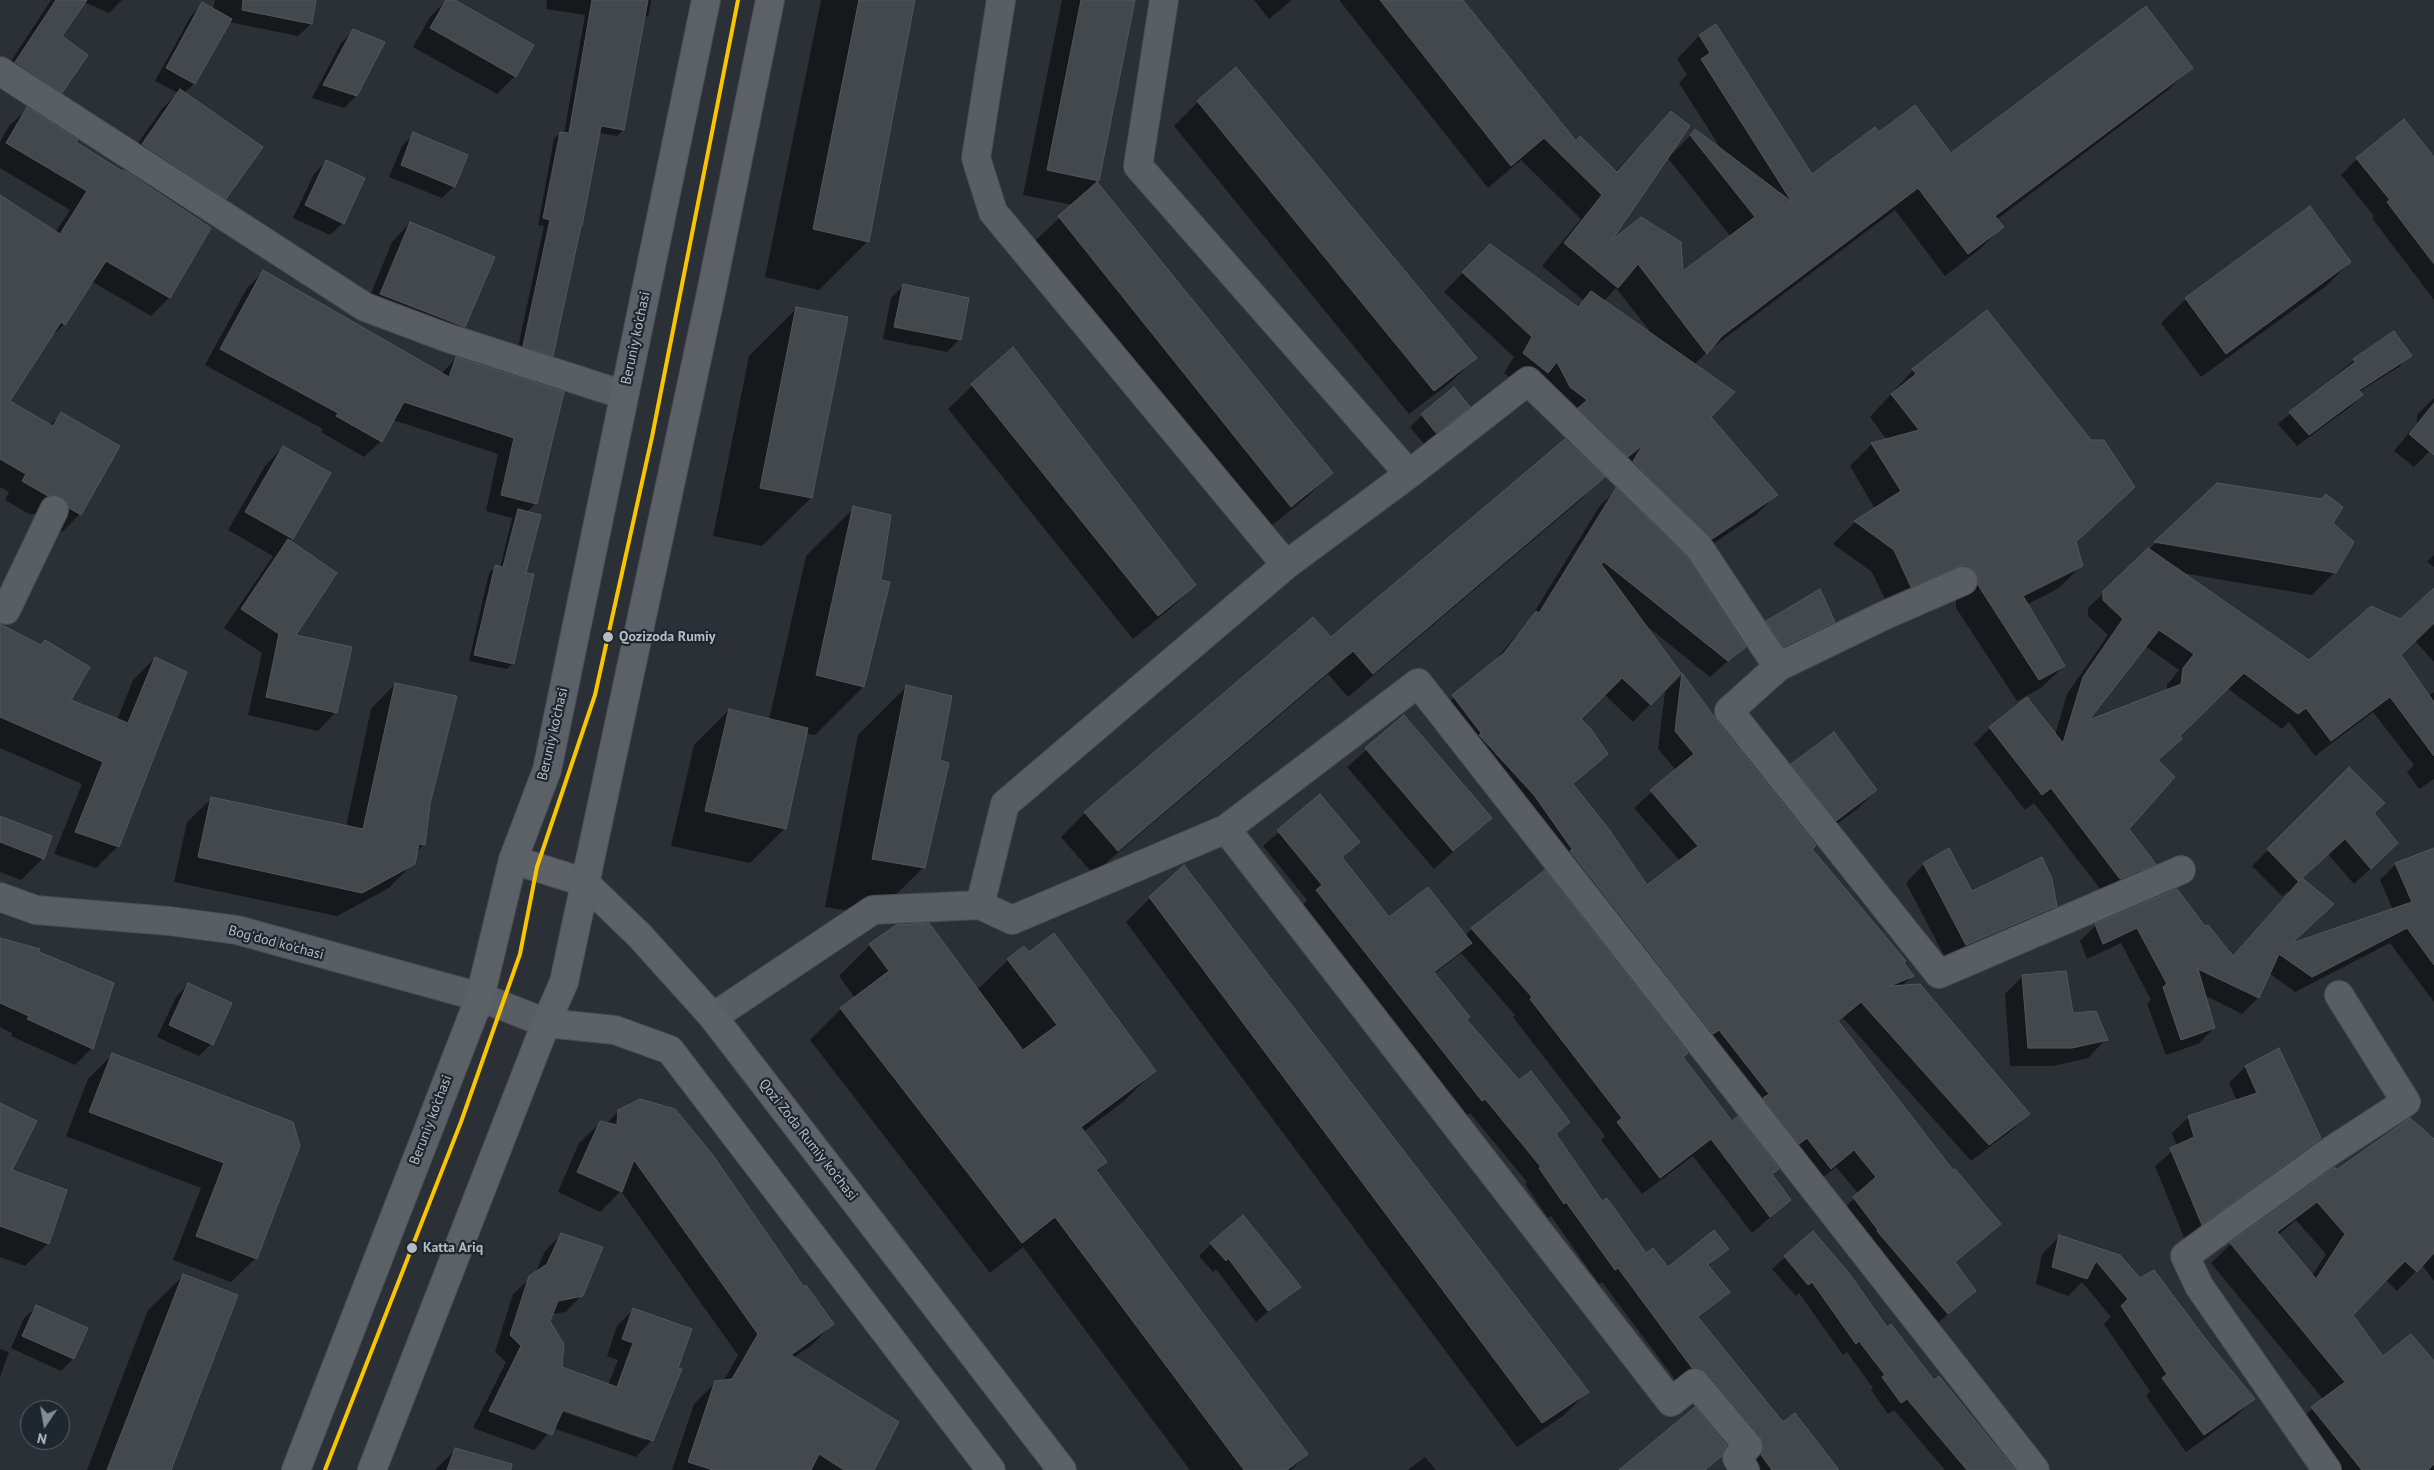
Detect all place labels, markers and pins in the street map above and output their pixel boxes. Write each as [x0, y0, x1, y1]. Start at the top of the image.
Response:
place label: Qozizoda Rumiy [619, 629, 716, 645]
marker: Qozizoda Rumiy [601, 630, 615, 644]
place label: Katta Ariq [423, 1240, 483, 1256]
marker: Katta Ariq [405, 1241, 419, 1255]

